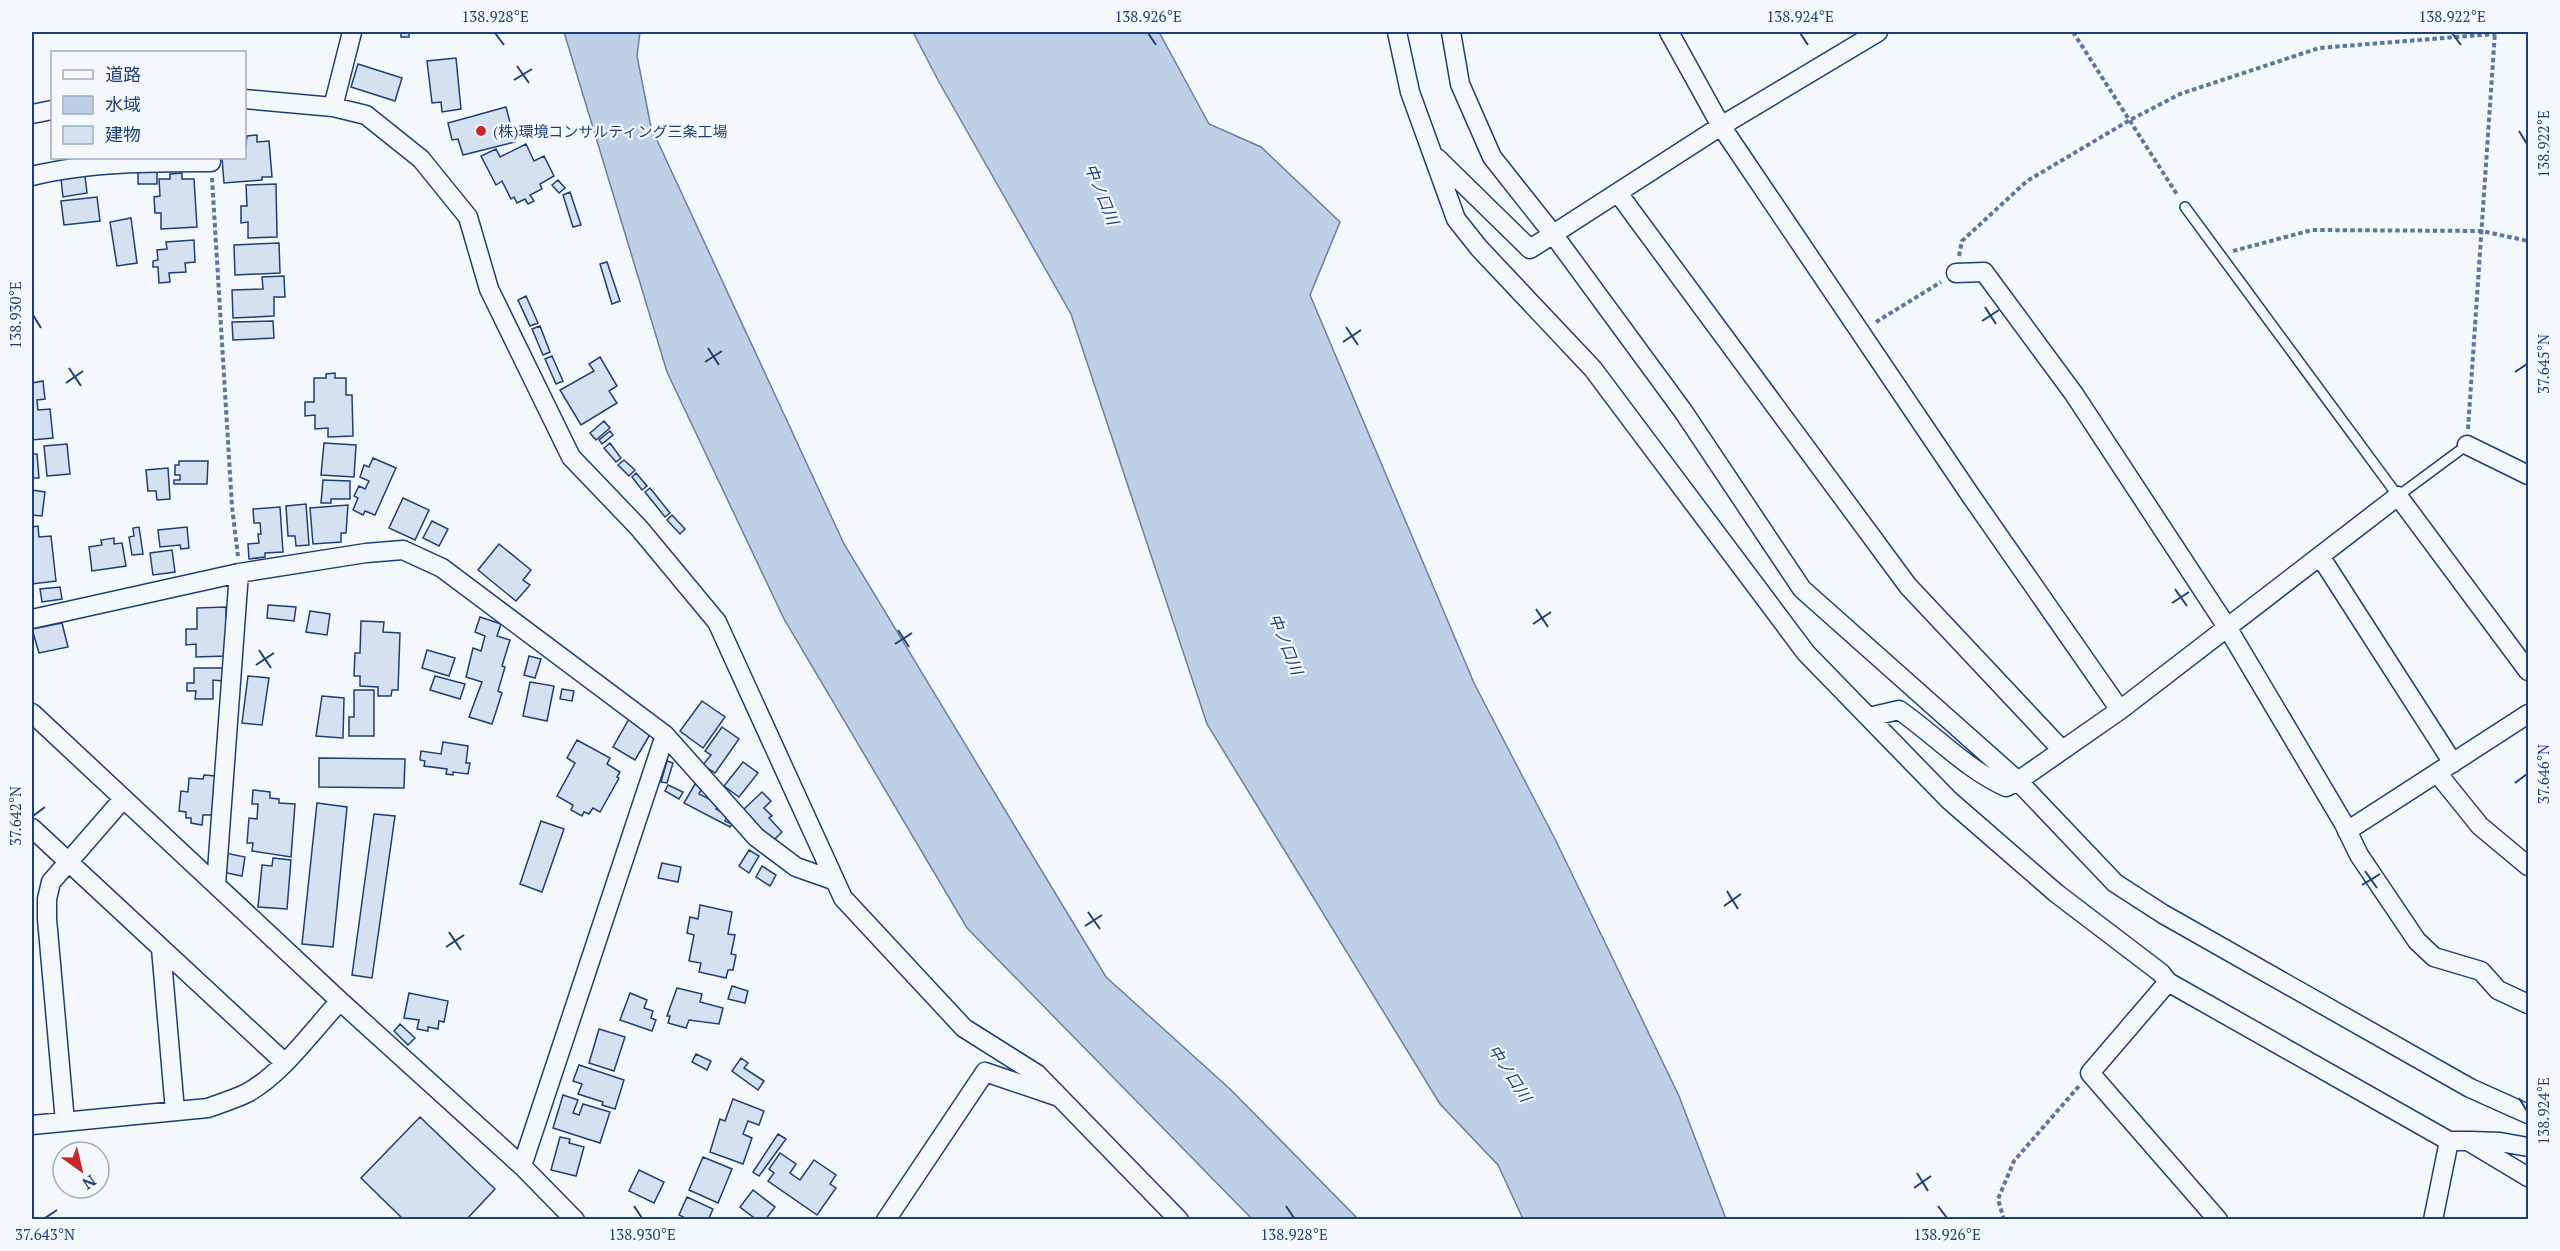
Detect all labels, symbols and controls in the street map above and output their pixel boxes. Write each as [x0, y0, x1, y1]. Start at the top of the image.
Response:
text: 138.928°E [461, 6, 529, 26]
text: 138.926°E [1114, 6, 1182, 26]
text: 138.924°E [1766, 6, 1834, 26]
text: 138.922°E [2418, 6, 2486, 26]
legend [51, 51, 246, 159]
text: 道路 [105, 62, 141, 86]
text: 水域 [105, 92, 141, 116]
text: 138.922°E [2533, 110, 2553, 178]
place label: (株)環境コンサルティング三条工場 [493, 121, 727, 141]
text: 建物 [105, 122, 141, 146]
marker: (株)環境コンサルティング三条工場 [474, 124, 488, 138]
water label: 中ノ口川 [1080, 160, 1125, 230]
text: 138.930°E [5, 281, 25, 349]
text: 37.645°N [2533, 334, 2553, 394]
water label: 中ノ口川 [1264, 610, 1309, 680]
text: 37.646°N [2533, 744, 2553, 804]
text: 37.642°N [5, 786, 25, 846]
water label: 中ノ口川 [1483, 1040, 1538, 1107]
text: 138.924°E [2533, 1077, 2553, 1145]
north arrow [51, 1140, 111, 1200]
text: N [78, 1170, 101, 1195]
text: 37.643°N [15, 1224, 75, 1244]
text: 138.930°E [608, 1224, 676, 1244]
text: 138.928°E [1260, 1224, 1328, 1244]
text: 138.926°E [1913, 1224, 1981, 1244]

